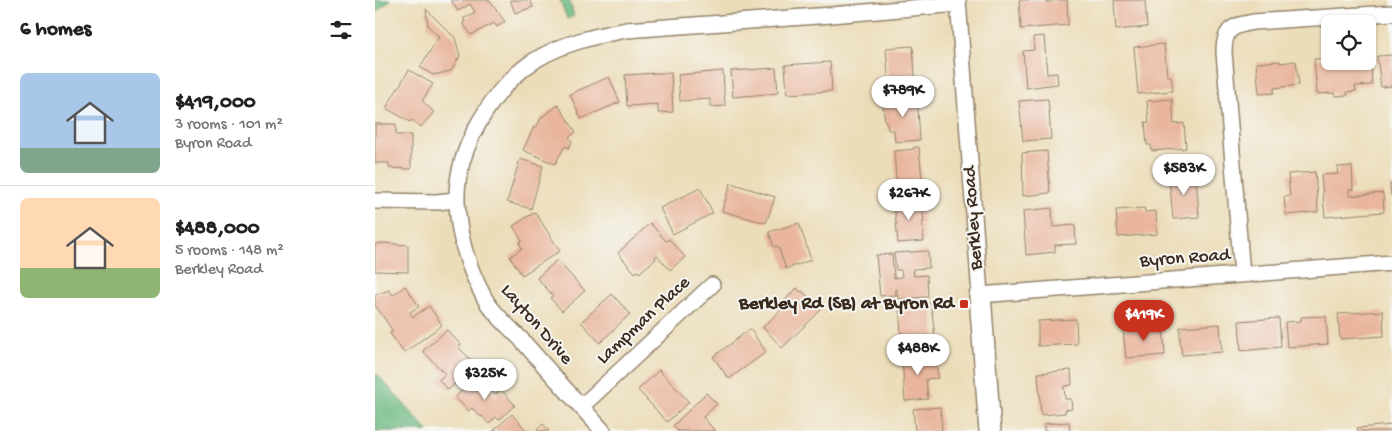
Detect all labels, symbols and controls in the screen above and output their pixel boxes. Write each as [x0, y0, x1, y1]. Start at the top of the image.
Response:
map controls [1321, 15, 1376, 70]
button: locate [1321, 15, 1376, 70]
icon: filters [327, 16, 355, 44]
text: 6 homes [20, 18, 91, 43]
pin: $789K [868, 76, 938, 118]
text: $789K [882, 82, 924, 101]
text: $419,000 [175, 91, 256, 116]
icon: home [60, 93, 120, 153]
text: 3 rooms · 101 m² [175, 116, 283, 135]
text: Byron Road [175, 135, 251, 154]
pin: $583K [1149, 154, 1219, 196]
text: $583K [1163, 160, 1205, 179]
street label: Berkley Road [959, 163, 989, 272]
pin: $267K [874, 178, 944, 221]
text: $267K [889, 185, 929, 204]
text: $488,000 [175, 217, 260, 242]
icon: home [60, 218, 120, 278]
text: 5 rooms · 148 m² [175, 242, 284, 261]
street label: Byron Road [1138, 244, 1233, 274]
text: Berkley Road [175, 261, 263, 280]
street label: Lampman Place [592, 272, 696, 370]
street label: Layton Drive [495, 280, 577, 370]
place label: Berkley Rd (SB) at Byron Rd [738, 293, 956, 316]
marker: Berkley Rd (SB) at Byron Rd [958, 298, 970, 310]
pin: $419K [1109, 300, 1179, 342]
text: $419K [1125, 306, 1163, 325]
pin: $488K [883, 334, 953, 376]
text: $488K [897, 340, 939, 359]
pin: $325K [450, 358, 520, 401]
text: $325K [465, 365, 505, 384]

